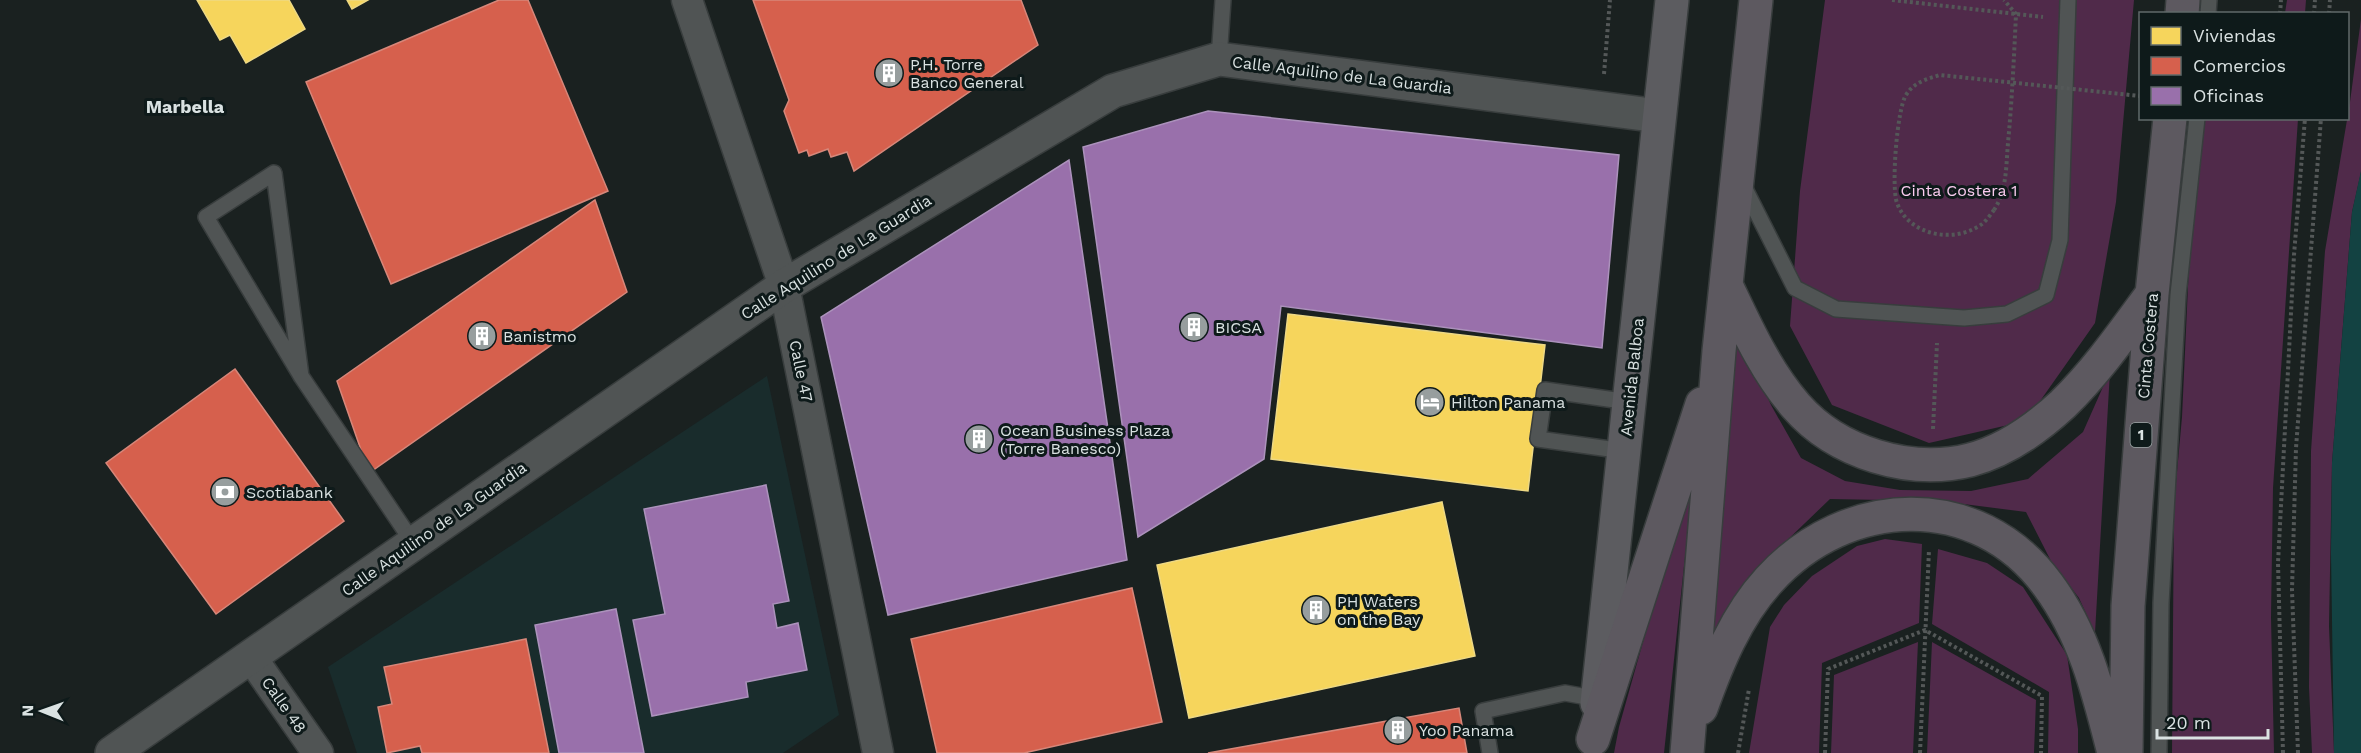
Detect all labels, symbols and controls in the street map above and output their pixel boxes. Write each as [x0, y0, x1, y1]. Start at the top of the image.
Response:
legend [2139, 12, 2349, 120]
text: Viviendas [2193, 25, 2276, 46]
street label: Calle Aquilino de La Guardia [1231, 52, 1453, 98]
place label: P.H. Torre Banco General [910, 55, 1024, 92]
text: Comercios [2193, 55, 2286, 76]
building icon: P.H. Torre Banco General [873, 57, 905, 89]
text: Oficinas [2193, 85, 2264, 106]
district label: Marbella [146, 96, 225, 117]
park label: Cinta Costera 1 [1900, 181, 2018, 200]
street label: Calle Aquilino de La Guardia [737, 190, 935, 324]
street label: Cinta Costera [2134, 292, 2162, 400]
building icon: BICSA [1178, 311, 1210, 343]
street label: Avenida Balboa [1616, 317, 1648, 437]
place label: BICSA [1215, 318, 1262, 337]
building icon: Banistmo [466, 320, 498, 352]
place label: Banistmo [503, 327, 577, 346]
street label: Calle 47 [785, 338, 817, 404]
hotel icon: Hilton Panama [1414, 386, 1446, 418]
place label: Hilton Panama [1451, 393, 1565, 412]
place label: Ocean Business Plaza (Torre Banesco) [1000, 421, 1170, 458]
building icon: Ocean Business Plaza (Torre Banesco) [963, 423, 995, 455]
road number: 1 [2130, 423, 2152, 447]
street label: Calle Aquilino de La Guardia [338, 458, 530, 600]
bank icon: Scotiabank [209, 476, 241, 508]
place label: Scotiabank [246, 483, 333, 502]
place label: PH Waters on the Bay [1337, 592, 1421, 629]
building icon: PH Waters on the Bay [1300, 594, 1332, 626]
street label: Calle 48 [258, 673, 310, 737]
north arrow [12, 681, 72, 741]
scale bar [2157, 702, 2268, 740]
text: N [18, 705, 37, 717]
text: 20 m [2166, 712, 2211, 733]
building icon: Yoo Panama [1382, 714, 1414, 746]
place label: Yoo Panama [1419, 721, 1514, 740]

